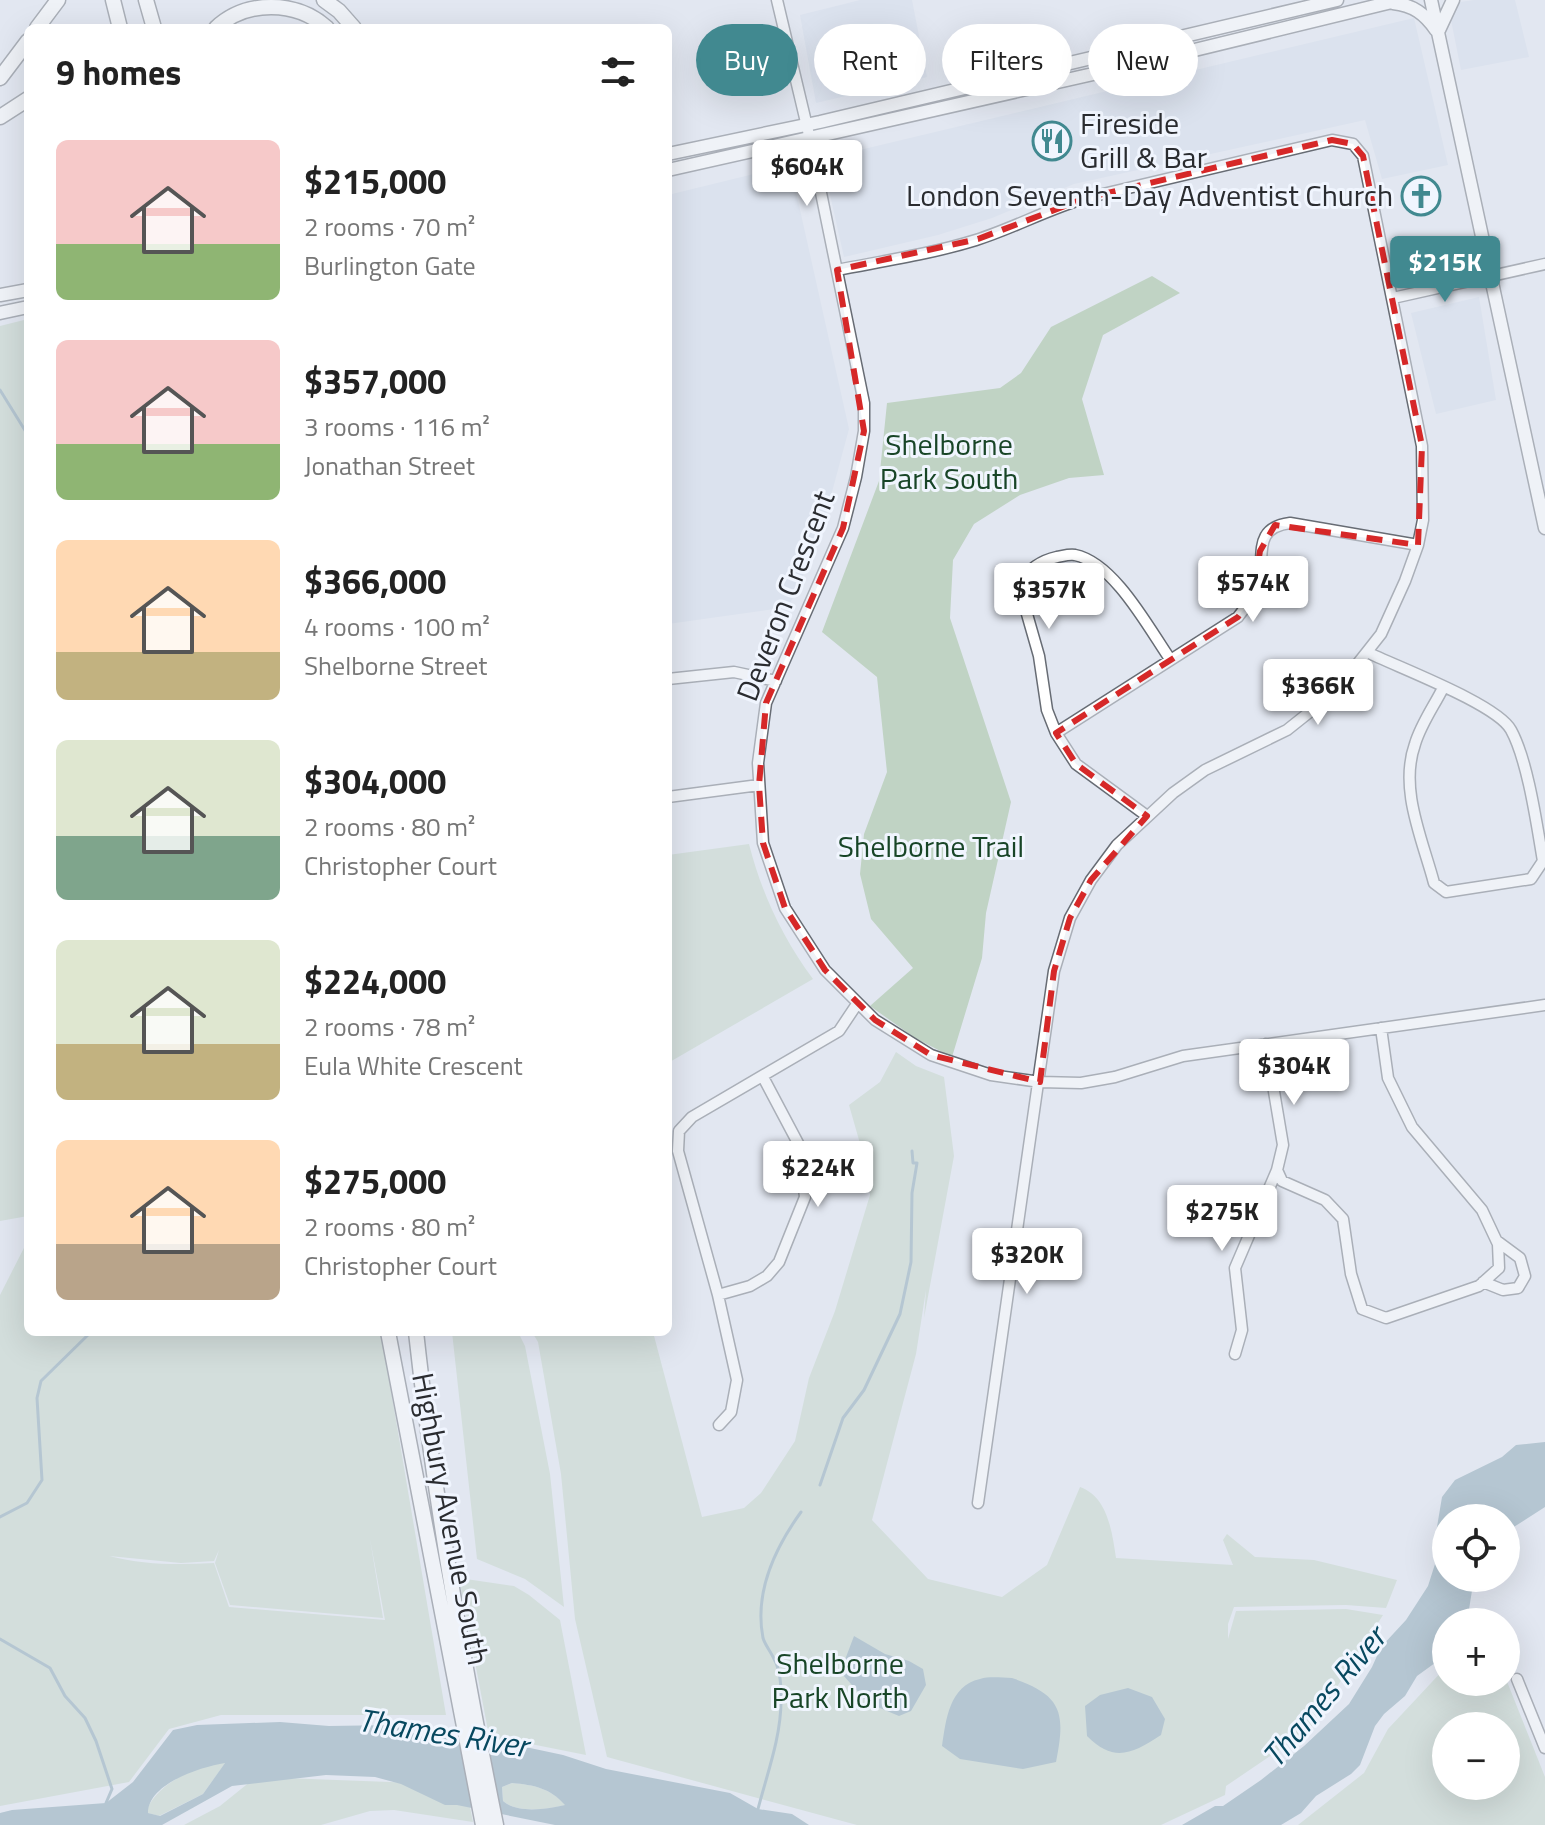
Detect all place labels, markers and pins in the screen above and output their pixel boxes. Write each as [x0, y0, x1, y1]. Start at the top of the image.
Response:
place label: Fireside Grill & Bar [1080, 100, 1207, 180]
restaurant icon: Fireside Grill & Bar [1031, 120, 1073, 162]
pin: $604K [751, 140, 863, 208]
place label: London Seventh-Day Adventist Church [906, 172, 1393, 218]
church icon: London Seventh-Day Adventist Church [1400, 175, 1442, 217]
pin: $215K [1389, 236, 1501, 304]
pin: $574K [1197, 556, 1309, 624]
pin: $357K [993, 563, 1105, 631]
pin: $366K [1262, 659, 1374, 727]
pin: $304K [1238, 1039, 1350, 1107]
pin: $224K [762, 1141, 874, 1209]
pin: $275K [1166, 1185, 1278, 1253]
pin: $320K [971, 1228, 1083, 1296]

